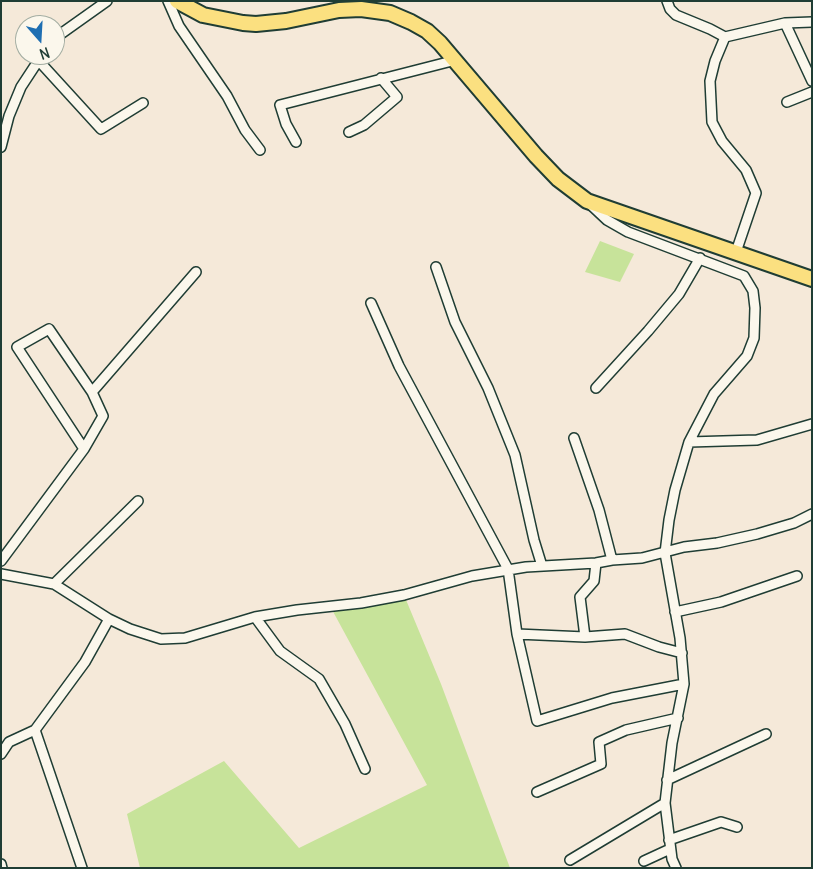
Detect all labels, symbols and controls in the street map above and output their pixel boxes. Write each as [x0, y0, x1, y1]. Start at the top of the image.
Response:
north arrow [15, 15, 65, 65]
text: N [37, 43, 52, 63]

